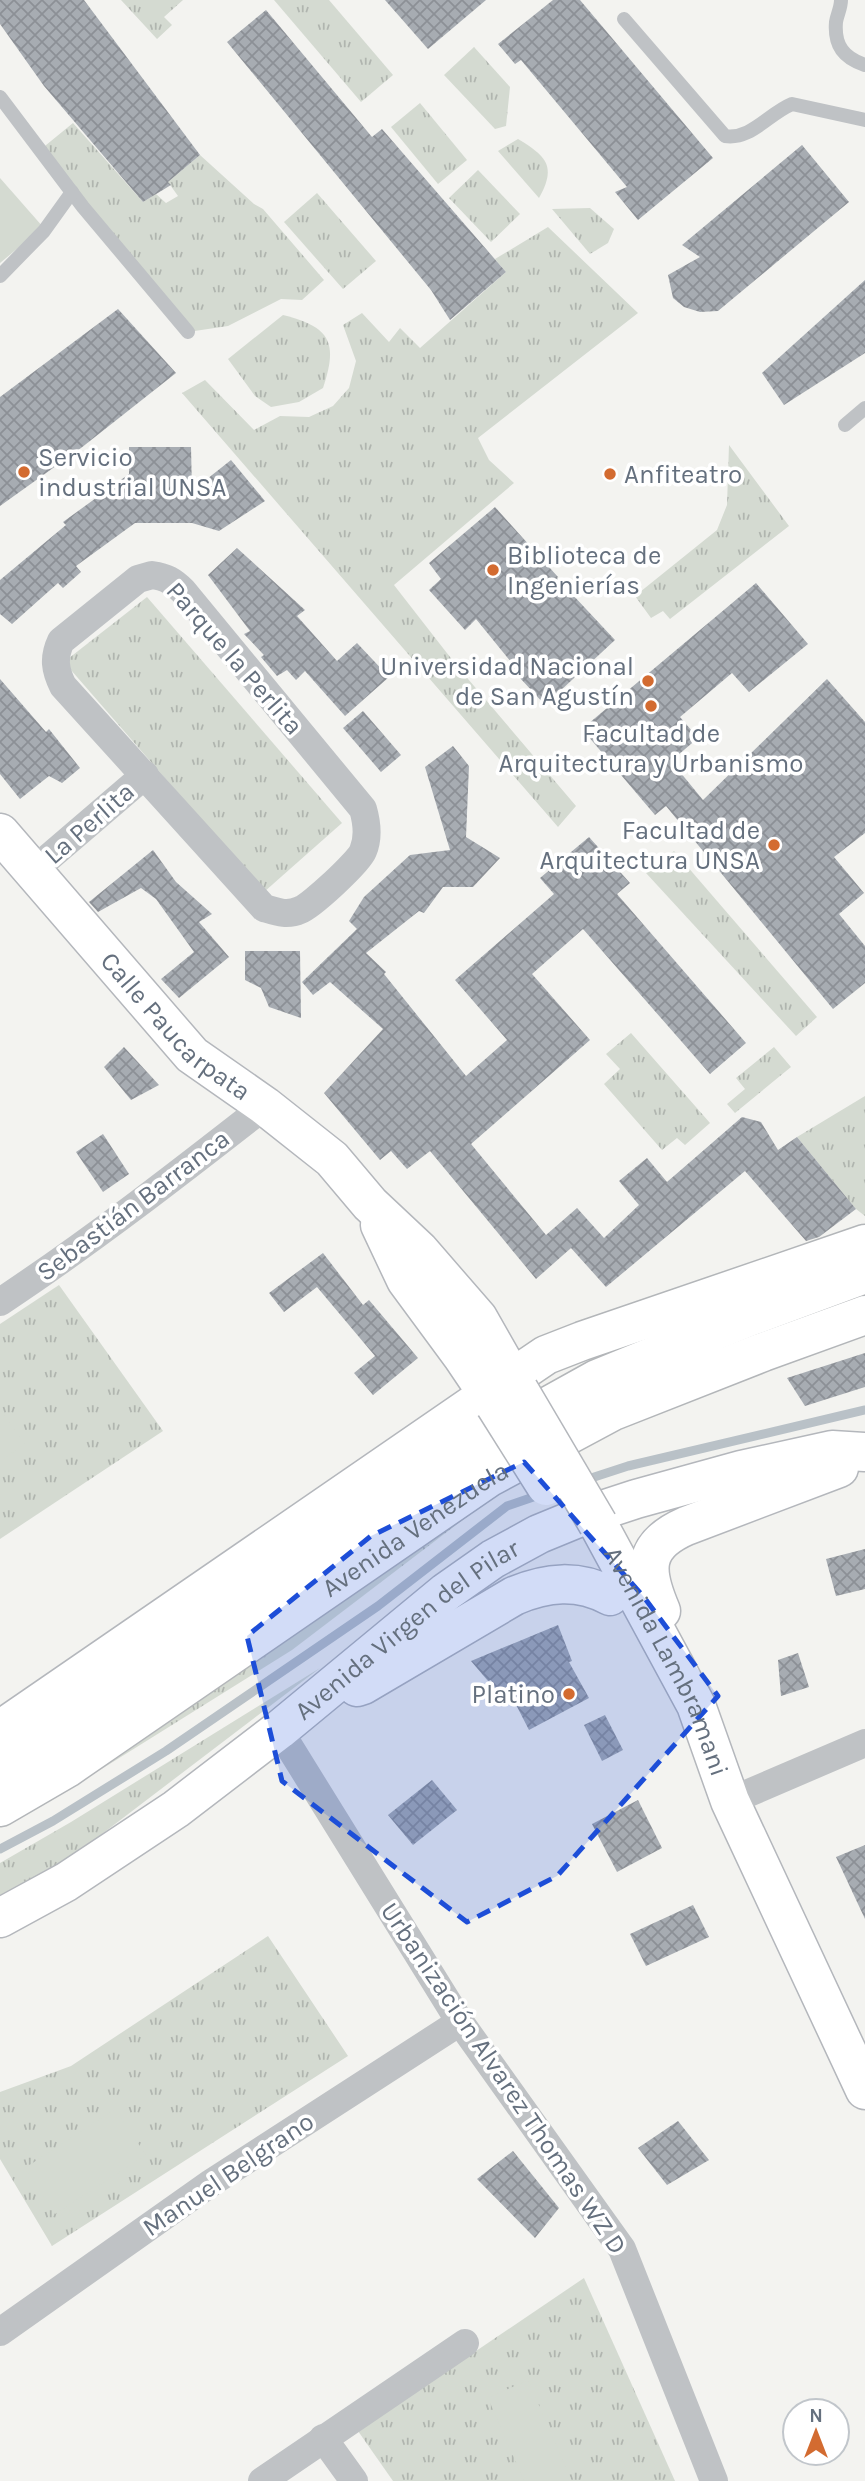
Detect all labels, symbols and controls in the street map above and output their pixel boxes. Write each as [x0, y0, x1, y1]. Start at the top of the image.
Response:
place label: Servicio industrial UNSA [38, 442, 226, 503]
place label: Anfiteatro [624, 459, 742, 490]
marker: Servicio industrial UNSA [16, 464, 32, 480]
marker: Anfiteatro [602, 466, 618, 482]
place label: Biblioteca de Ingenierías [507, 540, 661, 601]
marker: Biblioteca de Ingenierías [485, 562, 501, 578]
street label: Parque la Perlita [160, 575, 310, 741]
place label: Universidad Nacional de San Agustín [380, 651, 634, 712]
marker: Universidad Nacional de San Agustín [640, 673, 656, 689]
marker: Facultad de Arquitectura y Urbanismo [643, 698, 659, 714]
place label: Facultad de Arquitectura y Urbanismo [499, 718, 803, 779]
street label: La Perlita [38, 776, 141, 871]
place label: Facultad de Arquitectura UNSA [540, 815, 760, 876]
marker: Facultad de Arquitectura UNSA [766, 837, 782, 853]
street label: Calle Paucarpata [94, 946, 257, 1107]
street label: Sebastián Barranca [31, 1123, 236, 1288]
street label: Avenida Venezuela [316, 1455, 514, 1604]
street label: Avenida Virgen del Pilar [288, 1532, 525, 1727]
street label: Avenida Lambramani [597, 1541, 735, 1780]
place label: Platino [472, 1679, 555, 1710]
marker: Platino [561, 1686, 577, 1702]
street label: Urbanización Alvarez Thomas WZ D [374, 1896, 633, 2260]
street label: Manuel Belgrano [137, 2106, 320, 2243]
north arrow [781, 2397, 851, 2467]
text: N [809, 2405, 823, 2427]

